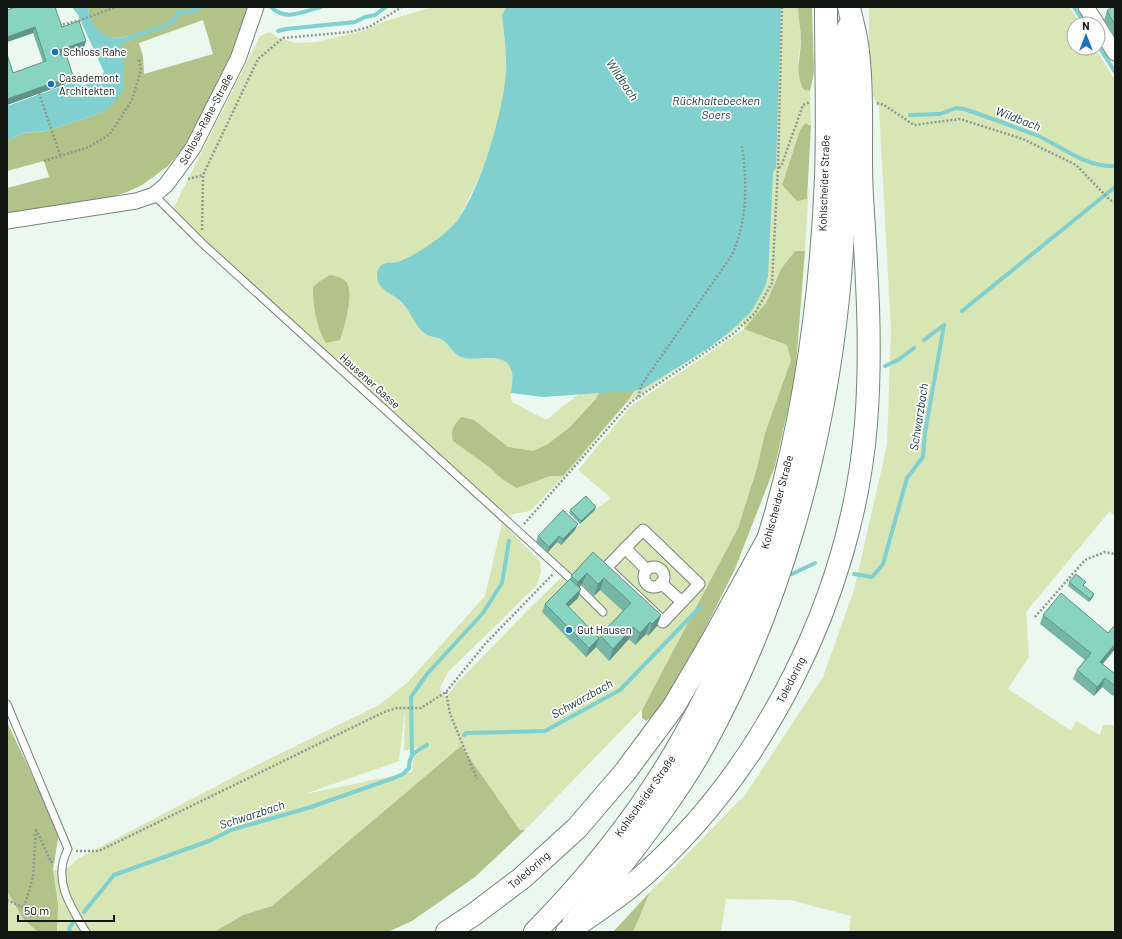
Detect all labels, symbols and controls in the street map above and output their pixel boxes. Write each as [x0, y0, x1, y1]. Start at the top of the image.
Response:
north arrow [1066, 16, 1106, 56]
text: N [1082, 19, 1090, 32]
place label: Schloss Rahe [63, 45, 126, 58]
marker: Schloss Rahe [50, 47, 60, 57]
water label: Wildbach [604, 56, 642, 103]
place label: Casademont Architekten [59, 71, 119, 97]
street label: Schloss-Rahe-Straße [176, 71, 235, 167]
marker: Casademont Architekten [46, 79, 56, 89]
water label: Rückhaltebecken Soers [672, 93, 760, 121]
water label: Wildbach [994, 103, 1043, 133]
street label: Kohlscheider Straße [815, 134, 832, 232]
street label: Hausener Gasse [338, 350, 403, 411]
water label: Schwarzbach [906, 382, 930, 452]
street label: Kohlscheider Straße [758, 453, 795, 550]
place label: Gut Hausen [577, 623, 632, 636]
marker: Gut Hausen [564, 625, 574, 635]
street label: Toledoring [773, 654, 808, 705]
water label: Schwarzbach [548, 676, 615, 721]
street label: Kohlscheider Straße [612, 752, 678, 839]
water label: Schwarzbach [217, 797, 286, 831]
street label: Toledoring [505, 848, 552, 891]
scale bar [18, 897, 114, 923]
text: 50 m [24, 903, 49, 917]

